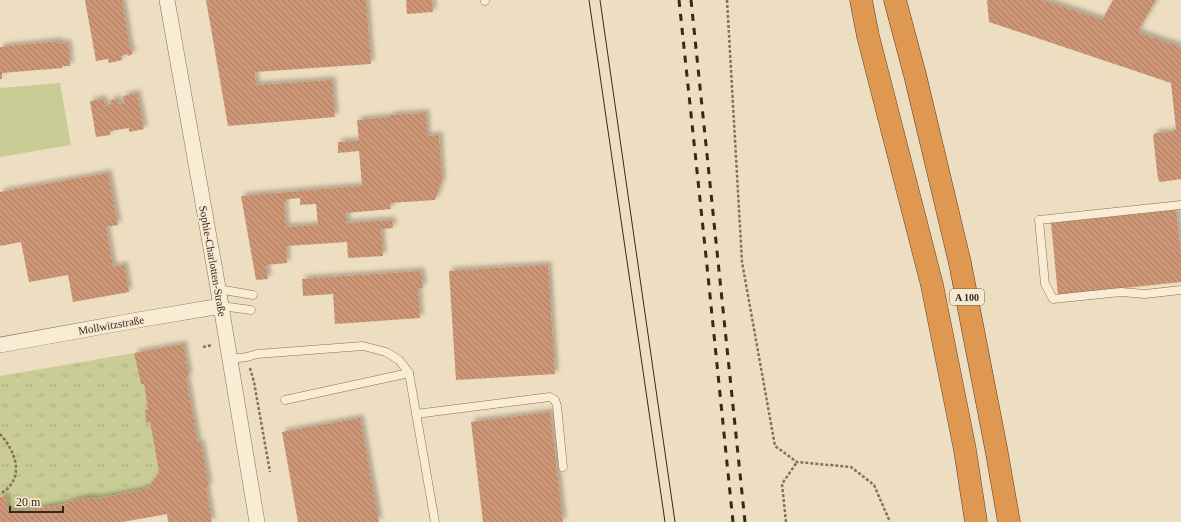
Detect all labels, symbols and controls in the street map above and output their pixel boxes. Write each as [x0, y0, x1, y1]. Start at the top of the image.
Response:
street label: Sophie-Charlotten-Straße [197, 205, 229, 318]
road number: A 100 [950, 289, 984, 305]
street label: Mollwitzstraße [77, 313, 145, 337]
scale bar [10, 488, 63, 514]
text: 20 m [16, 495, 41, 509]

